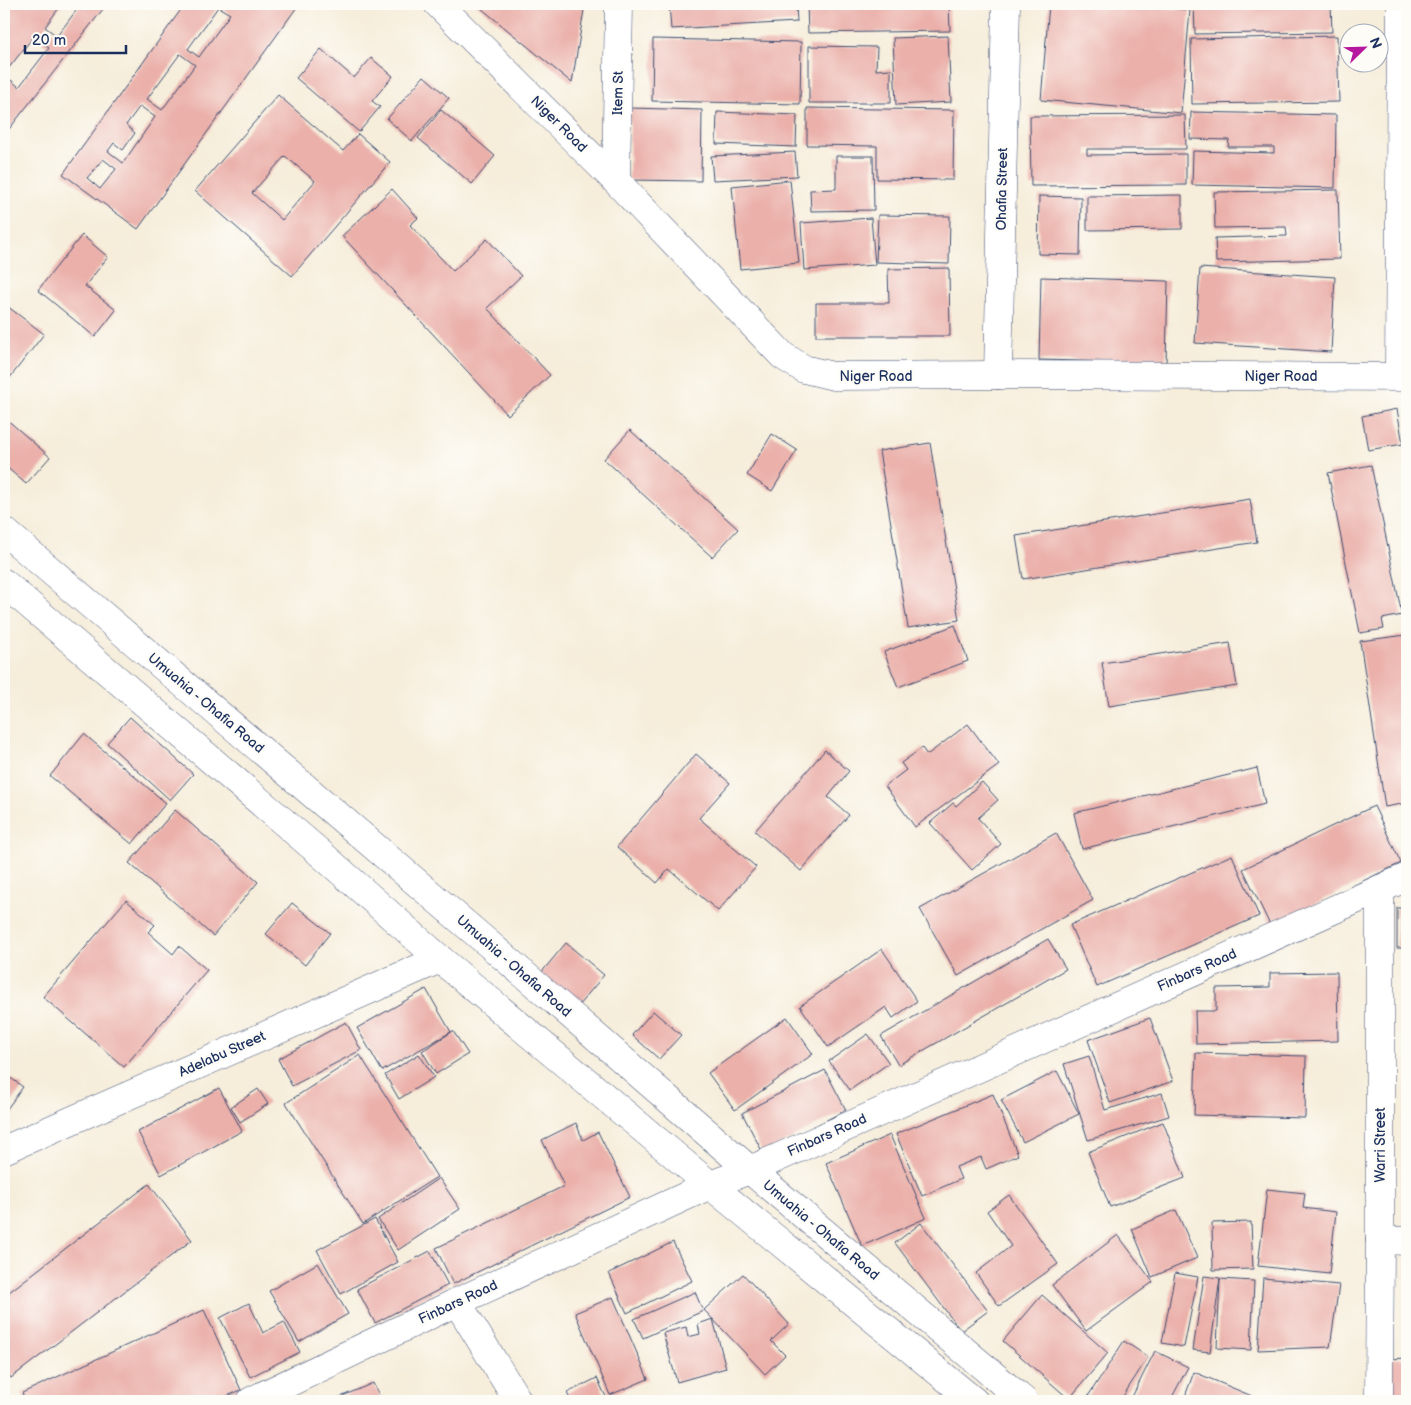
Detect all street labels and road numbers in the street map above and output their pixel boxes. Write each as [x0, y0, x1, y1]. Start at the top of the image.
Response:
street label: Item St [609, 70, 627, 115]
street label: Niger Road [527, 92, 591, 156]
street label: Ohafia Street [993, 147, 1011, 231]
street label: Niger Road [840, 368, 912, 385]
street label: Niger Road [1245, 368, 1317, 385]
street label: Umuahia - Ohafia Road [144, 649, 268, 757]
street label: Umuahia - Ohafia Road [453, 911, 575, 1021]
street label: Finbars Road [1155, 945, 1239, 995]
street label: Adelabu Street [176, 1027, 269, 1081]
street label: Warri Street [1372, 1107, 1389, 1183]
street label: Finbars Road [785, 1110, 869, 1160]
street label: Umuahia - Ohafia Road [759, 1176, 883, 1284]
street label: Finbars Road [416, 1276, 500, 1328]

